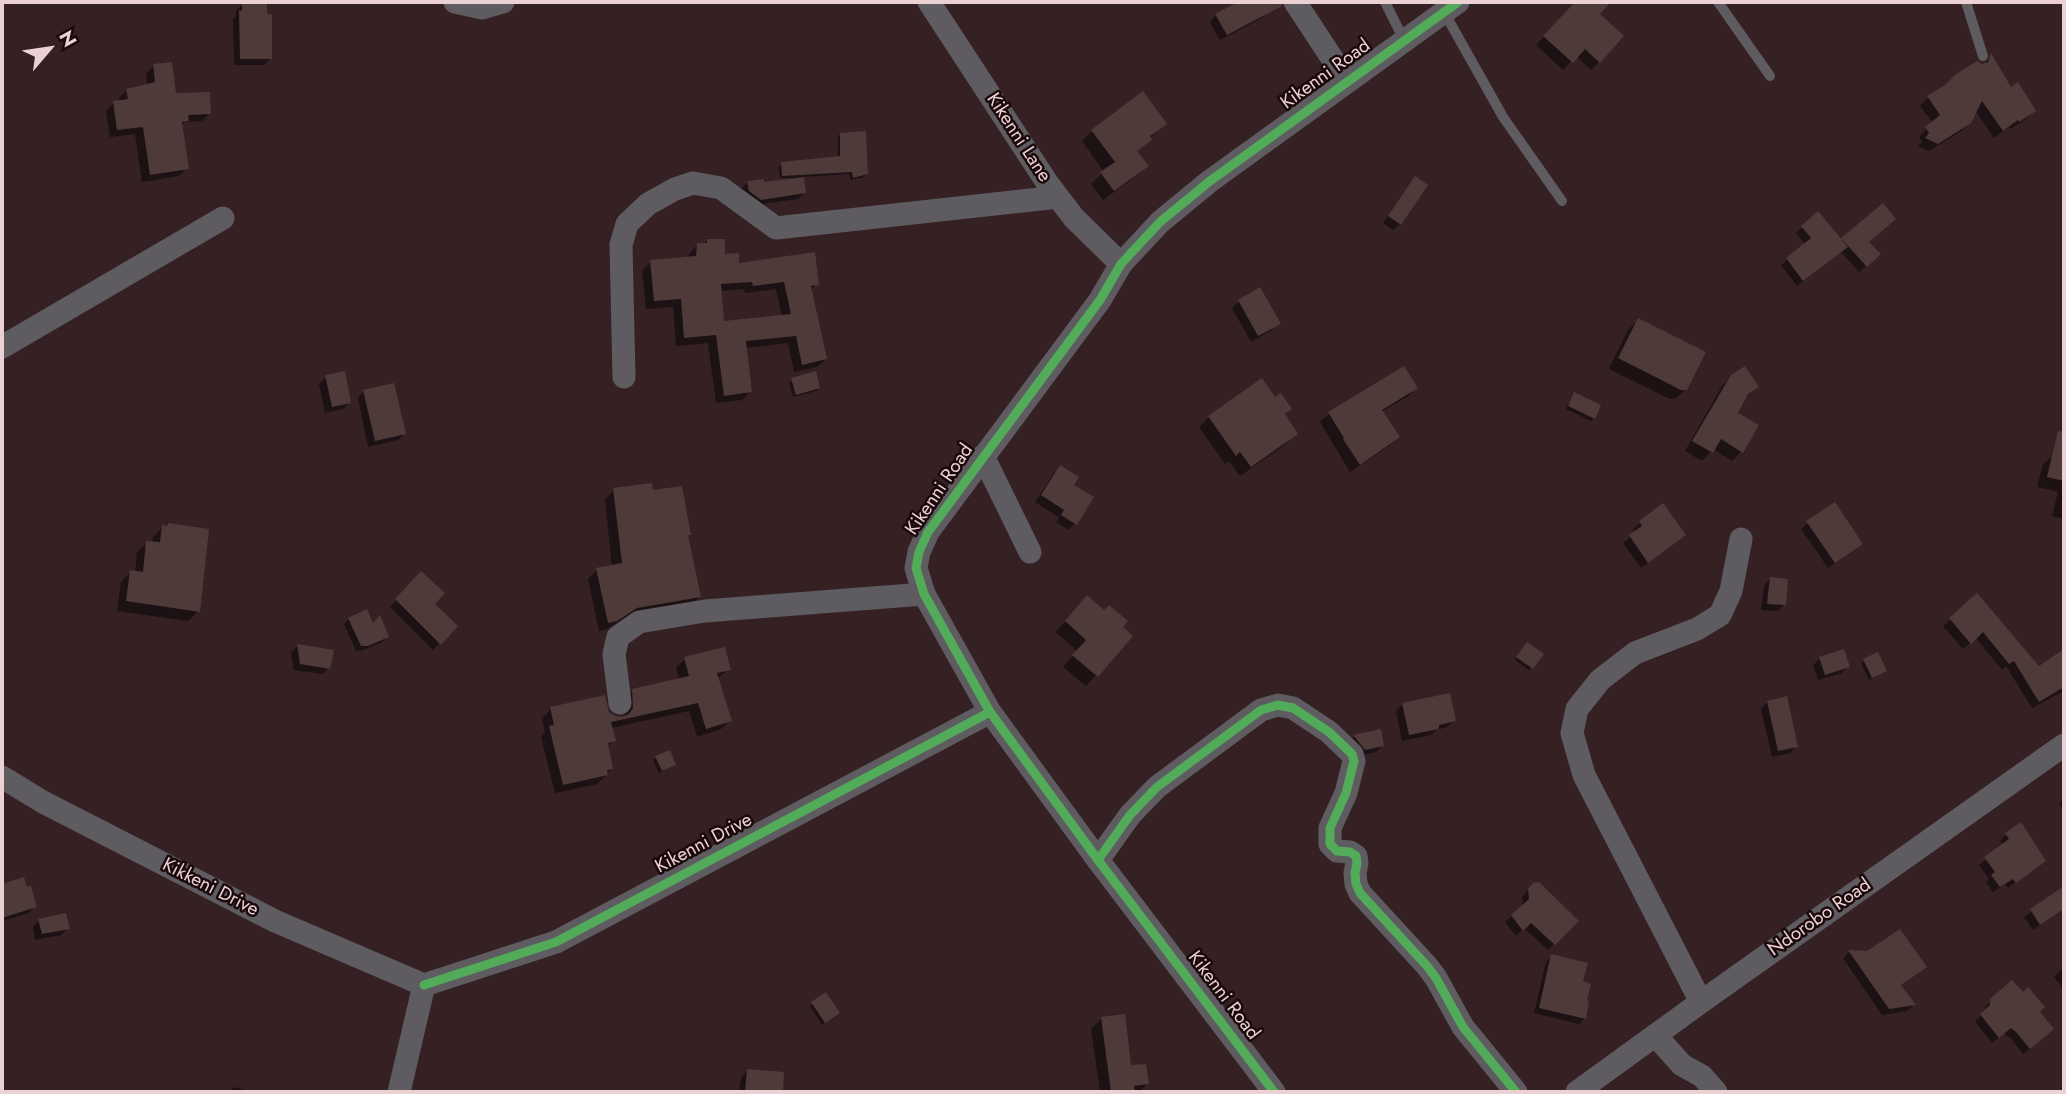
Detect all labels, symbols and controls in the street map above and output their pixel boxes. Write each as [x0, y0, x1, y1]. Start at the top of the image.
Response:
north arrow [14, 14, 84, 84]
text: N [52, 25, 83, 52]
street label: Kikenni Road [1277, 35, 1375, 115]
street label: Kikenni Lane [981, 89, 1055, 187]
street label: Kikenni Road [901, 440, 979, 540]
street label: Kikenni Drive [652, 809, 756, 879]
street label: Kikkeni Drive [158, 854, 262, 922]
street label: Ndorobo Road [1764, 874, 1876, 962]
street label: Kikenni Road [1182, 947, 1264, 1045]

